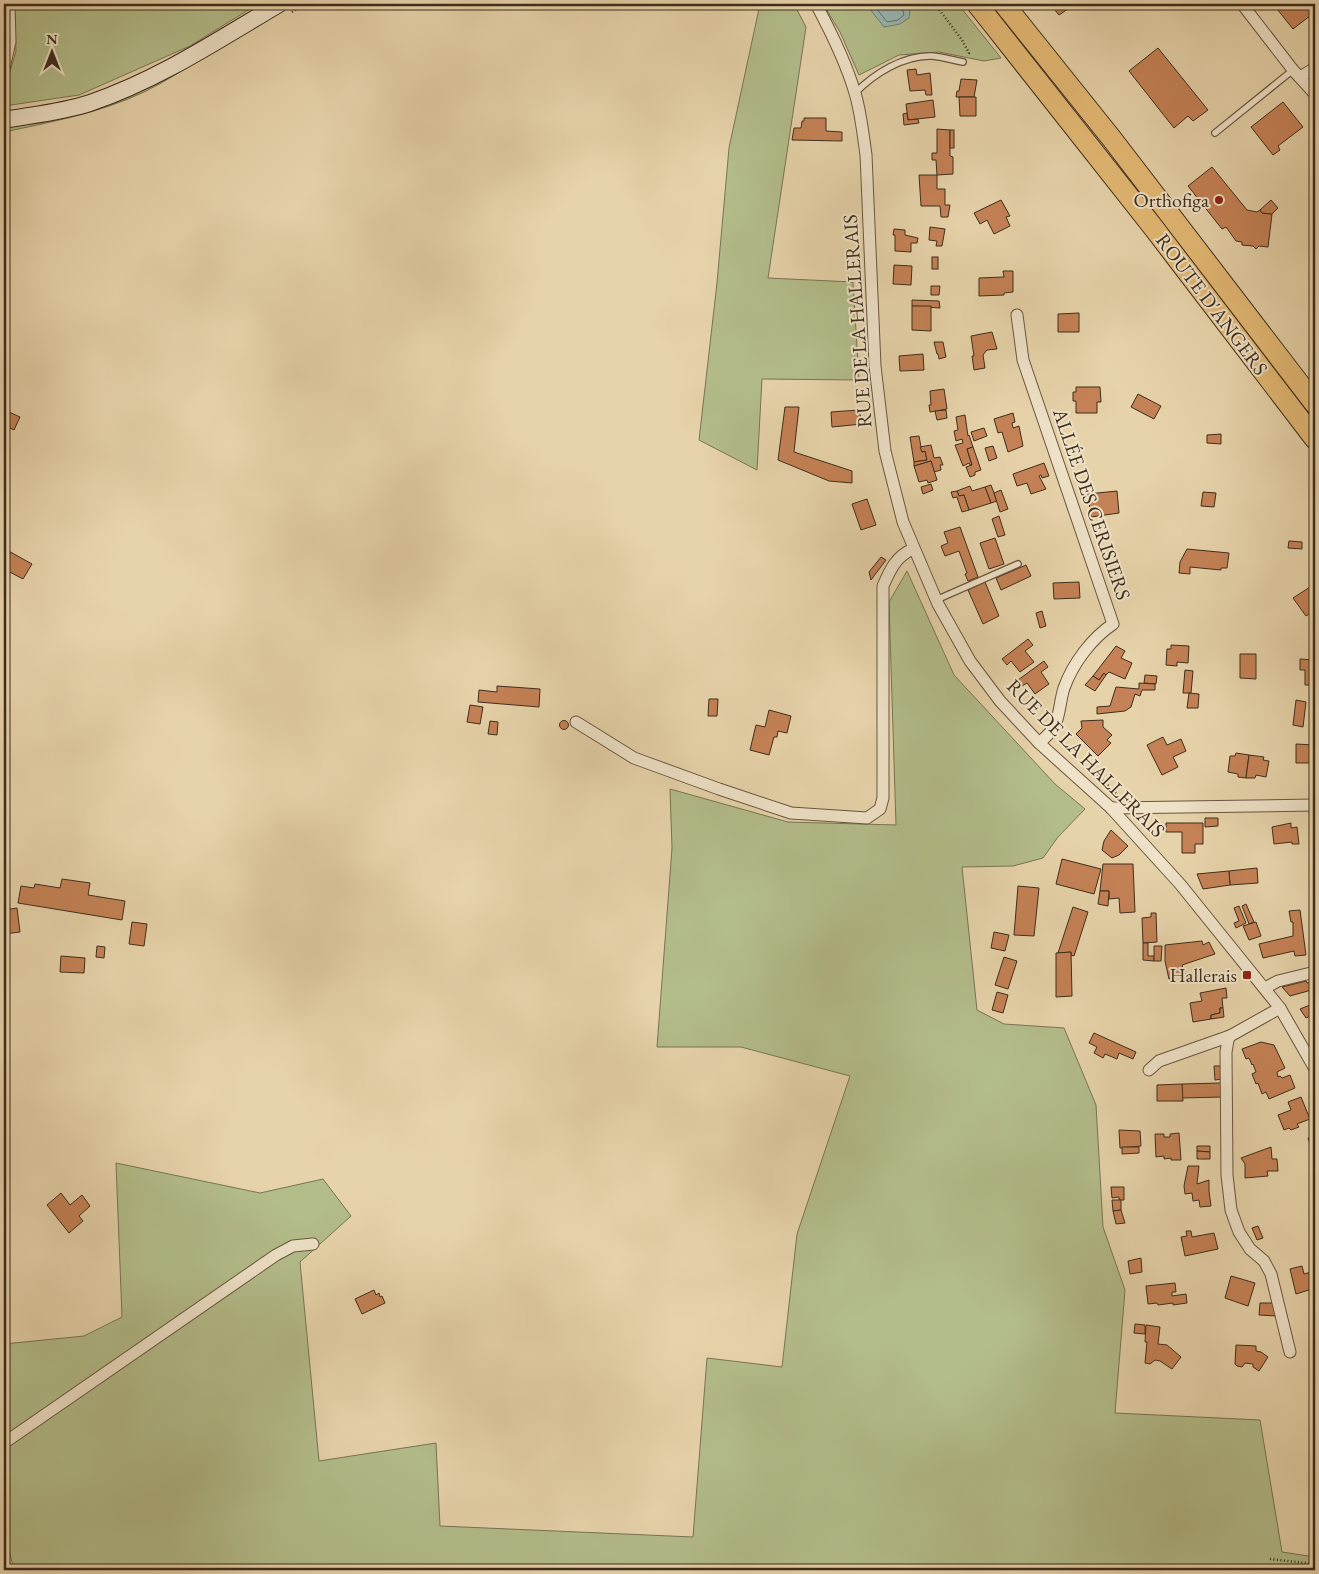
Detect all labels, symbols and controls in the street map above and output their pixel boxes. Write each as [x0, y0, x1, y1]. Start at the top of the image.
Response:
north arrow [28, 28, 78, 78]
text: N [46, 30, 58, 48]
place label: Orthofiga [1134, 187, 1209, 213]
marker: Orthofiga [1213, 194, 1225, 206]
street label: RUE DE LA HALLERAIS [837, 213, 877, 429]
street label: ROUTE D'ANGERS [1150, 228, 1274, 380]
street label: ALLÉE DES CERISIERS [1047, 404, 1137, 603]
street label: RUE DE LA HALLERAIS [1001, 673, 1171, 843]
place label: Hallerais [1169, 962, 1237, 988]
marker: Hallerais [1241, 969, 1253, 981]

